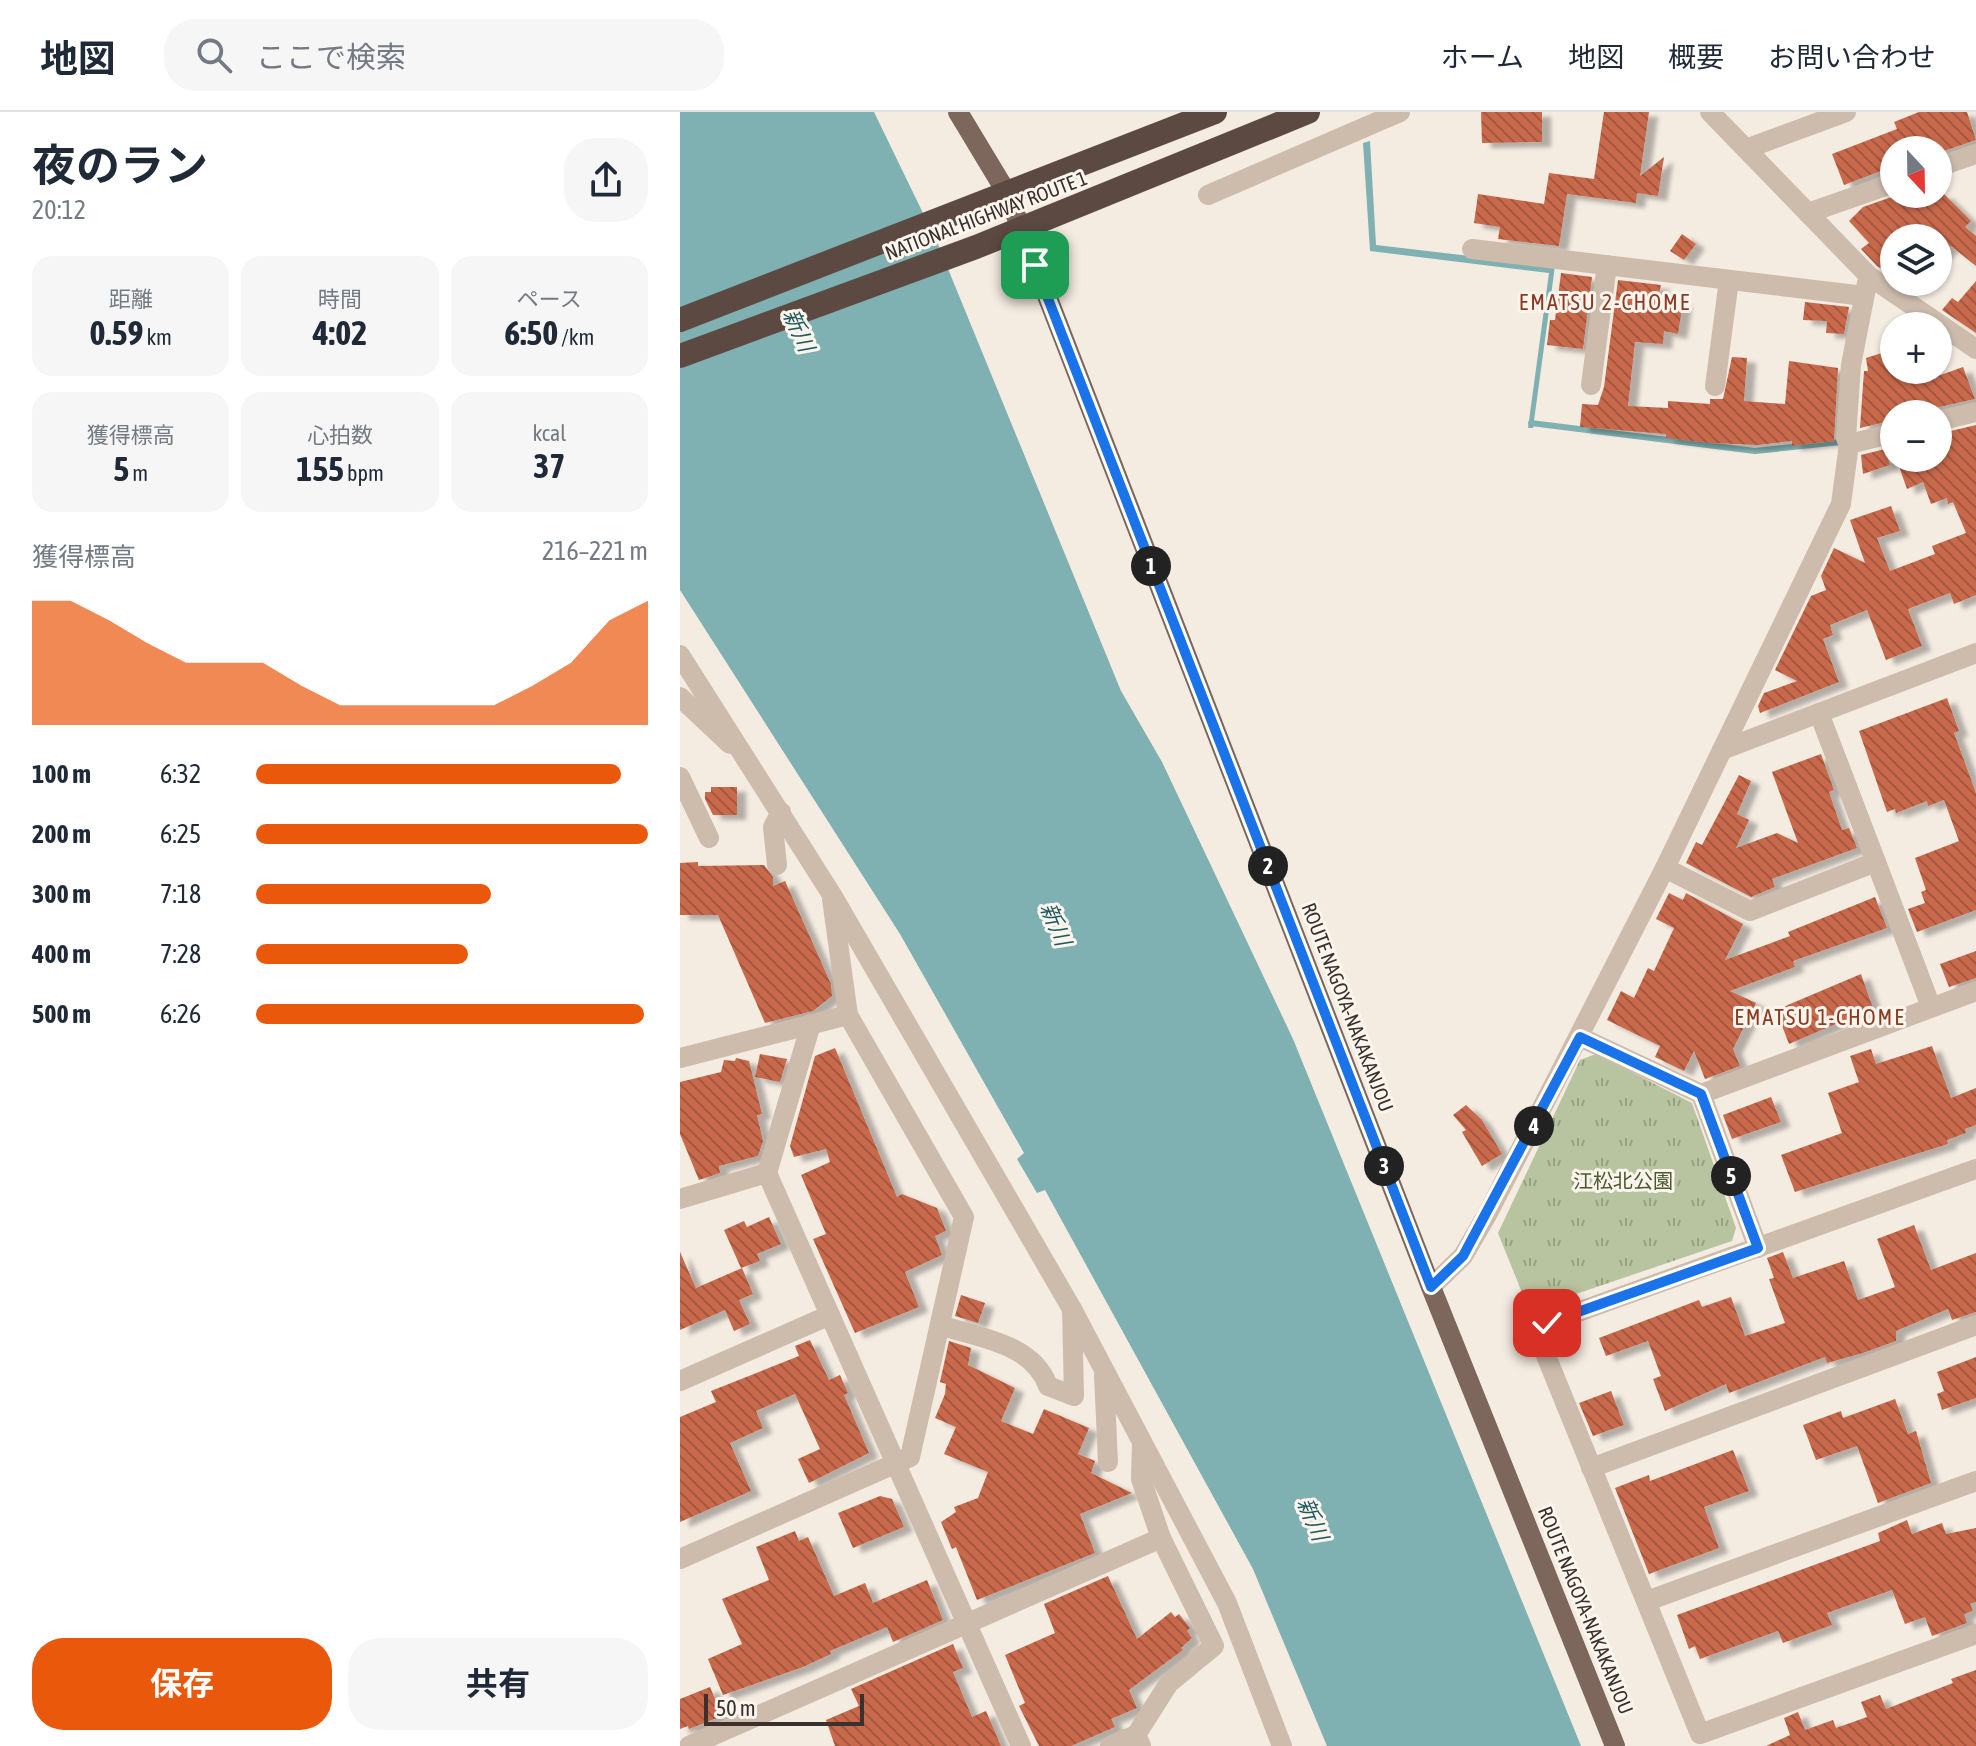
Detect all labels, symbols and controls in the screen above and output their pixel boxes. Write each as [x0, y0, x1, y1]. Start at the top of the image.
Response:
search box [164, 19, 724, 91]
icon: search [192, 33, 236, 77]
text: 地図 [40, 37, 116, 80]
text: ここで検索 [256, 40, 406, 74]
text: ホーム [1441, 41, 1524, 73]
text: 地図 [1568, 41, 1624, 73]
text: 概要 [1668, 41, 1724, 73]
text: お問い合わせ [1768, 41, 1936, 73]
north arrow [1880, 136, 1952, 208]
map controls [1880, 136, 1952, 472]
button: share [564, 138, 648, 222]
text: 夜のラン [32, 140, 208, 190]
street label: NATIONAL HIGHWAY ROUTE 1 [882, 166, 1090, 264]
text: 20:12 [32, 195, 86, 225]
button: layers [1880, 224, 1952, 296]
pin [1001, 231, 1069, 299]
icon: arrive [1013, 243, 1057, 287]
text: 距離 [109, 286, 153, 312]
text: 時間 [318, 286, 362, 312]
text: ペース [517, 286, 582, 312]
district label: EMATSU 2-CHOME [1519, 289, 1691, 315]
water label: 新川 [778, 305, 821, 357]
button: + [1880, 312, 1952, 384]
text: 0.59 [89, 313, 143, 352]
text: 4:02 [313, 313, 367, 352]
text: 6:50 [504, 313, 558, 352]
text: km [143, 324, 172, 350]
text: /km [558, 324, 594, 350]
button: − [1880, 400, 1952, 472]
text: kcal [533, 420, 566, 446]
text: 獲得標高 [87, 422, 175, 448]
text: 心拍数 [307, 422, 373, 448]
text: 37 [533, 446, 565, 485]
text: 5 [113, 449, 129, 488]
text: 155 [296, 449, 344, 488]
text: m [129, 460, 148, 486]
text: bpm [344, 460, 384, 486]
text: 216–221 m [542, 536, 648, 566]
text: 獲得標高 [32, 542, 136, 572]
pin: 1 [1131, 546, 1171, 586]
text: 1 [1146, 553, 1156, 579]
text: 100 m [32, 759, 91, 789]
text: 6:32 [160, 759, 201, 789]
text: 200 m [32, 819, 91, 849]
text: 6:25 [160, 819, 201, 849]
pin: 2 [1248, 846, 1288, 886]
text: 2 [1263, 853, 1273, 879]
text: 300 m [32, 879, 91, 909]
text: 7:18 [160, 879, 201, 909]
water label: 新川 [1035, 899, 1077, 951]
street label: ROUTE NAGOYA-NAKAKANJOU [1298, 899, 1398, 1115]
text: 400 m [32, 939, 91, 969]
text: 7:28 [160, 939, 201, 969]
text: 500 m [32, 999, 91, 1029]
text: 6:26 [160, 999, 201, 1029]
district label: EMATSU 1-CHOME [1734, 1004, 1906, 1030]
pin: 4 [1514, 1106, 1554, 1146]
text: 4 [1529, 1113, 1539, 1139]
pin: 3 [1364, 1146, 1404, 1186]
text: 3 [1379, 1153, 1389, 1179]
pin: 5 [1711, 1156, 1751, 1196]
text: 5 [1726, 1163, 1736, 1189]
park label: 江松北公園 [1573, 1169, 1673, 1192]
pin [1513, 1289, 1581, 1357]
icon: check [1525, 1301, 1569, 1345]
water label: 新川 [1292, 1494, 1334, 1546]
street label: ROUTE NAGOYA-NAKAKANJOU [1534, 1503, 1638, 1717]
button: 保存 [32, 1638, 332, 1730]
button: 共有 [348, 1638, 648, 1730]
scale bar [704, 1690, 864, 1726]
text: 50 m [716, 1695, 756, 1721]

